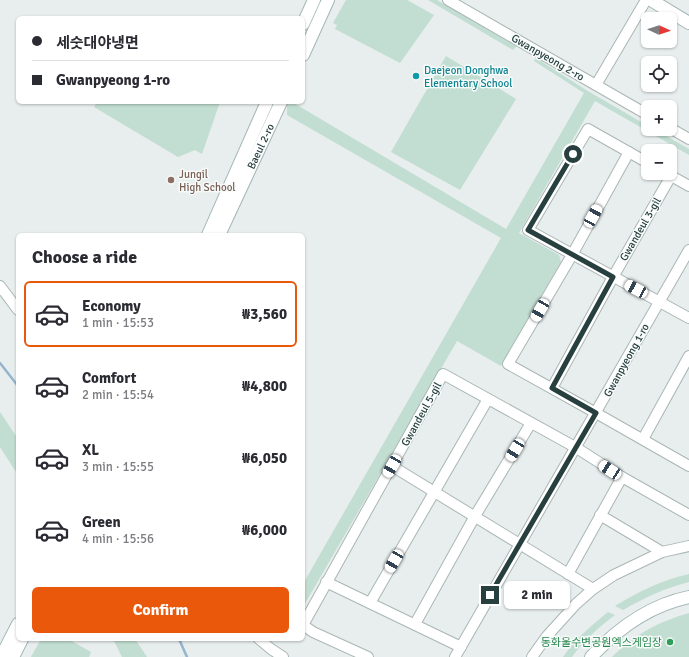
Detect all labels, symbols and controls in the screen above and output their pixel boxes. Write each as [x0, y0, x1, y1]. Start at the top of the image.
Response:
north arrow [641, 12, 677, 48]
map controls [641, 12, 677, 180]
street label: Gwanpyeong 2-ro [509, 31, 587, 84]
text: 세숫대야냉면 [56, 34, 139, 52]
button: locate [641, 56, 677, 92]
place label: Daejeon Donghwa Elementary School [424, 64, 512, 90]
text: Gwanpyeong 1-ro [56, 71, 170, 89]
marker: Daejeon Donghwa Elementary School [411, 71, 421, 81]
button: + [641, 100, 677, 136]
street label: Baeul 2-ro [245, 121, 277, 171]
button: − [641, 144, 677, 180]
route start [564, 145, 582, 163]
place label: Jungil High School [179, 168, 236, 194]
marker: Jungil High School [166, 175, 176, 185]
street label: Gwandeul 3-gil [617, 195, 664, 263]
car [582, 203, 604, 229]
text: Choose a ride [32, 246, 137, 268]
car [623, 278, 649, 300]
icon: car [34, 296, 70, 332]
text: Economy [82, 297, 141, 315]
car [529, 297, 551, 323]
text: ₩3,560 [242, 305, 287, 323]
text: 1 min · 15:53 [82, 315, 154, 331]
street label: Gwanpyeong 1-ro [601, 321, 652, 399]
icon: car [34, 368, 70, 404]
text: Comfort [82, 369, 136, 387]
text: ₩4,800 [242, 377, 287, 395]
street label: Gwandeul 5-gil [398, 380, 444, 449]
text: 2 min · 15:54 [82, 387, 154, 403]
car [504, 437, 526, 463]
icon: car [34, 440, 70, 476]
text: XL [82, 441, 99, 459]
text: ₩6,050 [242, 449, 287, 467]
car [381, 453, 403, 479]
car [597, 458, 623, 482]
text: 3 min · 15:55 [82, 459, 154, 475]
icon: car [34, 512, 70, 548]
text: Green [82, 513, 121, 531]
text: ₩6,000 [242, 521, 287, 539]
text: 4 min · 15:56 [82, 531, 154, 547]
car [383, 548, 405, 574]
callout: 2 min [504, 581, 570, 609]
route end [481, 586, 499, 604]
button: Confirm [32, 587, 289, 633]
text: 2 min [521, 587, 553, 603]
place label: 동화울수변공원엑스게임장 [541, 636, 662, 649]
marker: 동화울수변공원엑스게임장 [665, 637, 675, 647]

